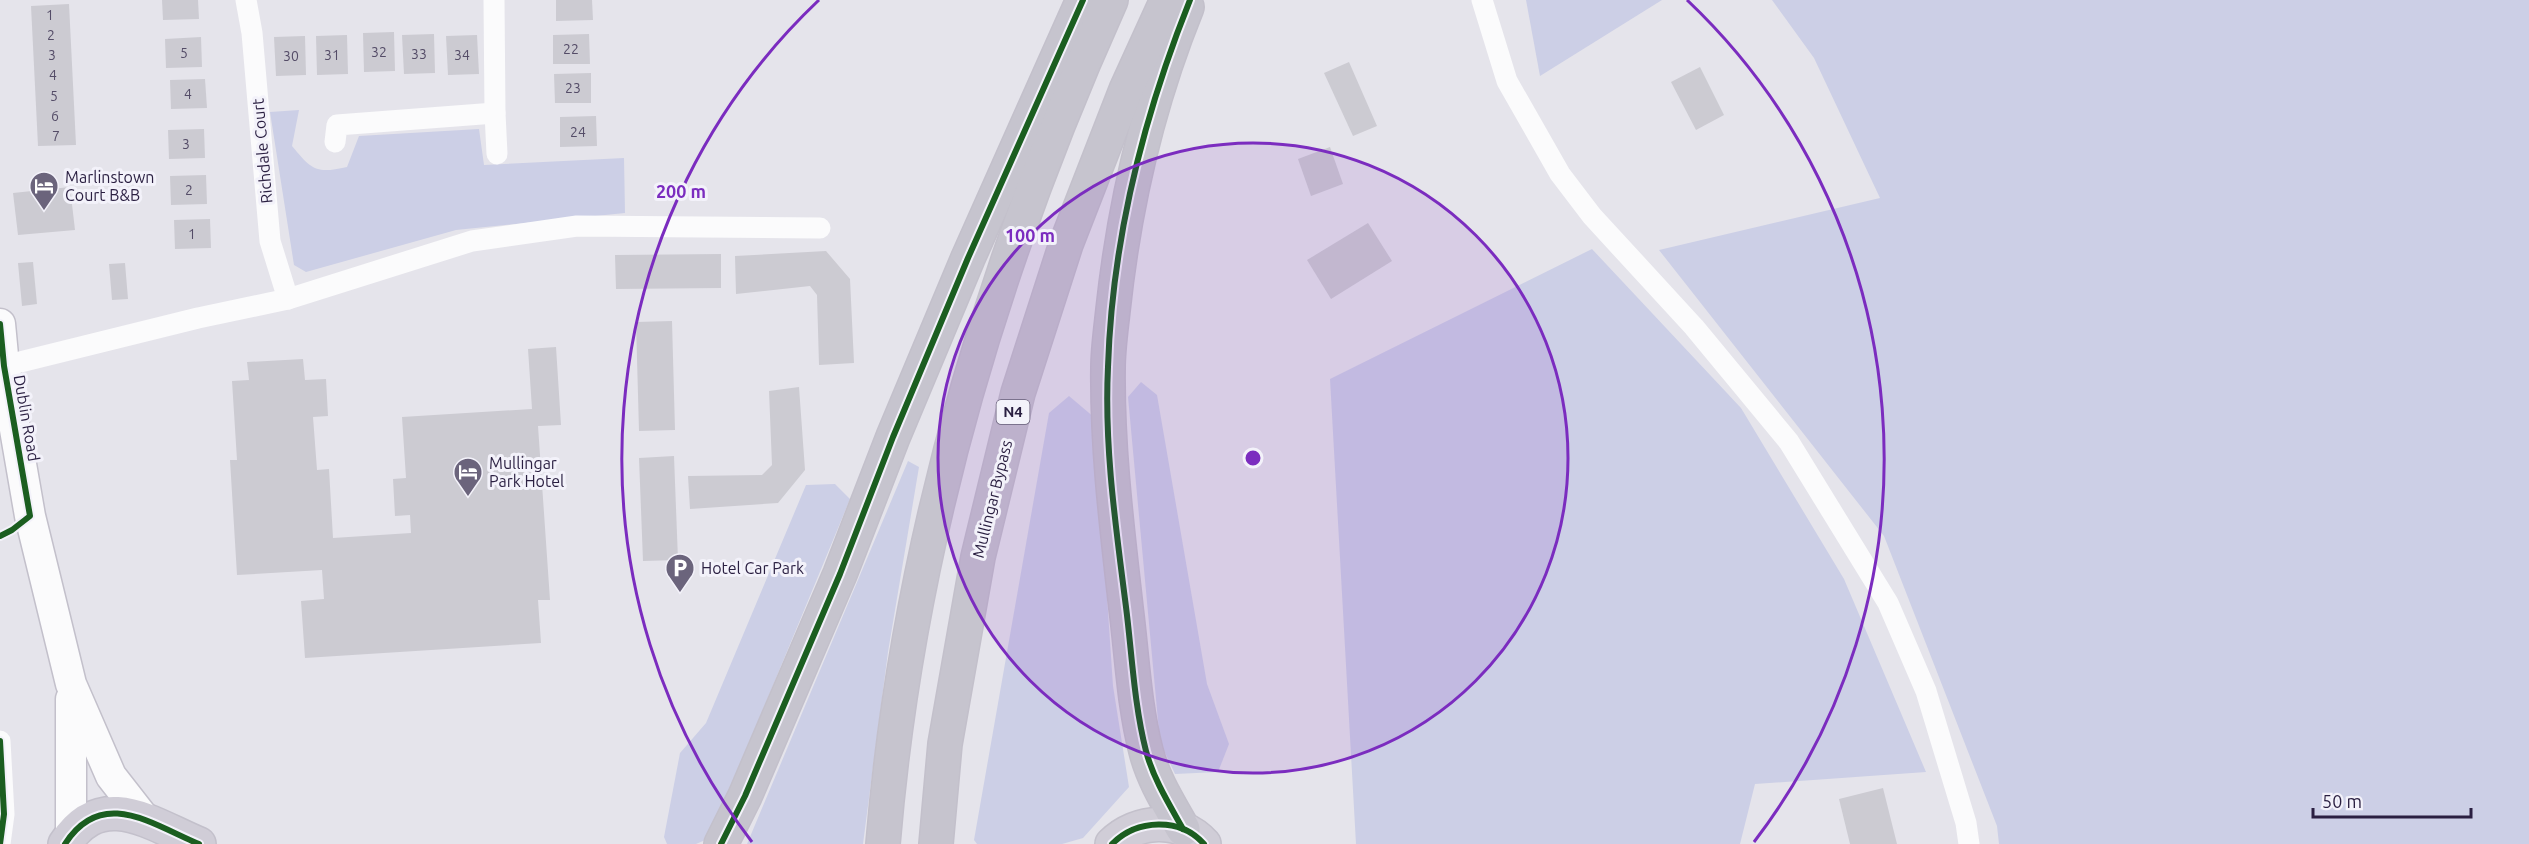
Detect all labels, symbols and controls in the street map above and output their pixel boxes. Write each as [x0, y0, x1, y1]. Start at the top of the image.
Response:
house number: 1 [46, 7, 54, 23]
house number: 2 [47, 27, 55, 43]
house number: 22 [563, 41, 579, 57]
house number: 32 [371, 44, 387, 60]
house number: 5 [180, 45, 188, 61]
house number: 33 [411, 46, 427, 62]
house number: 3 [48, 47, 56, 63]
house number: 31 [324, 47, 340, 63]
house number: 34 [454, 47, 470, 63]
house number: 30 [283, 48, 299, 64]
house number: 4 [49, 67, 57, 83]
house number: 23 [565, 80, 581, 96]
house number: 4 [184, 86, 192, 102]
house number: 5 [50, 88, 58, 104]
street label: Richdale Court [248, 97, 276, 204]
house number: 6 [51, 108, 59, 124]
house number: 24 [570, 124, 586, 140]
house number: 7 [52, 128, 60, 144]
house number: 3 [182, 136, 190, 152]
place label: Marlinstown Court B&B [65, 168, 155, 204]
hotel icon: Marlinstown Court B&B [28, 170, 60, 212]
text: 200 m [656, 181, 706, 201]
house number: 2 [185, 182, 193, 198]
text: 100 m [1005, 225, 1055, 245]
house number: 1 [188, 226, 196, 242]
street label: Dublin Road [11, 373, 43, 463]
road number: N4 [996, 400, 1030, 424]
street label: Mullingar Bypass [969, 438, 1015, 560]
centre of rings [1243, 448, 1263, 468]
place label: Mullingar Park Hotel [489, 454, 564, 490]
hotel icon: Mullingar Park Hotel [452, 456, 484, 498]
parking icon: Hotel Car Park [664, 552, 696, 594]
place label: Hotel Car Park [701, 559, 804, 577]
scale bar [2313, 781, 2470, 819]
text: 50 m [2322, 791, 2362, 811]

